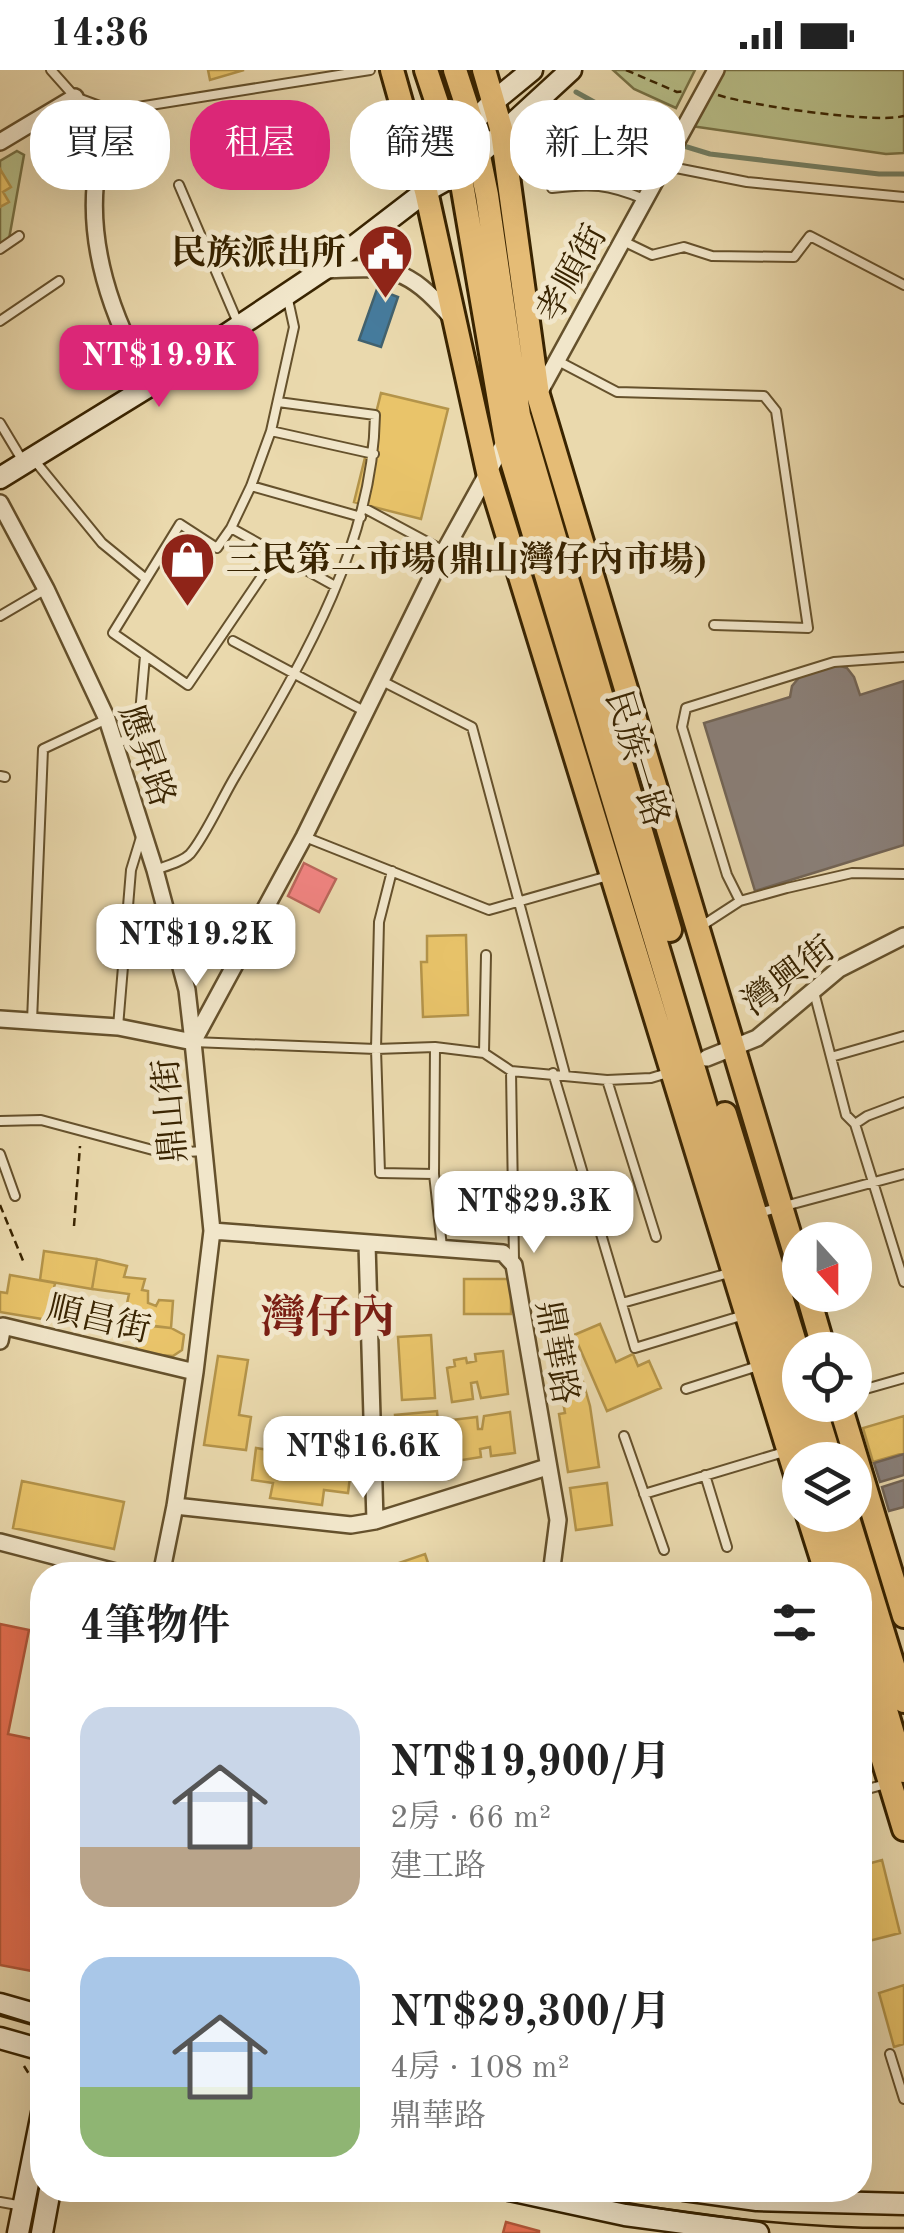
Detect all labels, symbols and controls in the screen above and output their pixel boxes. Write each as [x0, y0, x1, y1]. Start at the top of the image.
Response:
text: 14:36 [50, 16, 149, 54]
chip: 買屋 [30, 100, 170, 190]
chip: 租屋 [190, 100, 330, 190]
chip: 篩選 [350, 100, 490, 190]
chip: 新上架 [510, 100, 685, 190]
street label: 孝順街 [530, 218, 614, 329]
public building icon: 民族派出所 [355, 222, 415, 301]
place label: 民族派出所 [171, 234, 346, 272]
pin: NT$19.9K [56, 325, 262, 410]
text: NT$19.9K [81, 341, 237, 373]
shop icon: 三民第二市場(鼎山灣仔內市場) [157, 529, 217, 608]
place label: 三民第二市場(鼎山灣仔內市場) [226, 540, 707, 579]
street label: 民族一路 [598, 686, 676, 831]
street label: 應昇路 [112, 699, 182, 811]
pin: NT$19.2K [93, 904, 299, 989]
text: NT$19.2K [118, 920, 274, 952]
street label: 灣興街 [735, 929, 842, 1023]
street label: 鼎山街 [146, 1057, 194, 1165]
pin: NT$29.3K [431, 1171, 637, 1256]
text: NT$29.3K [456, 1187, 612, 1219]
north arrow [782, 1222, 872, 1312]
map controls [782, 1222, 872, 1532]
street label: 順昌街 [43, 1289, 154, 1349]
district label: 灣仔內 [260, 1293, 396, 1343]
street label: 鼎華路 [529, 1297, 585, 1407]
button: locate [782, 1332, 872, 1422]
pin: NT$16.6K [260, 1416, 466, 1501]
text: NT$16.6K [285, 1432, 441, 1464]
button: layers [782, 1442, 872, 1532]
icon: filters [767, 1595, 822, 1650]
text: 4筆物件 [80, 1607, 230, 1649]
text: NT$19,900/月 [390, 1743, 671, 1785]
icon: home [160, 1747, 280, 1867]
text: 2房 · 66 m² [390, 1803, 551, 1835]
text: 建工路 [390, 1852, 486, 1884]
text: NT$29,300/月 [390, 1993, 671, 2035]
icon: home [160, 1997, 280, 2117]
text: 4房 · 108 m² [390, 2053, 570, 2085]
text: 鼎華路 [390, 2102, 486, 2134]

